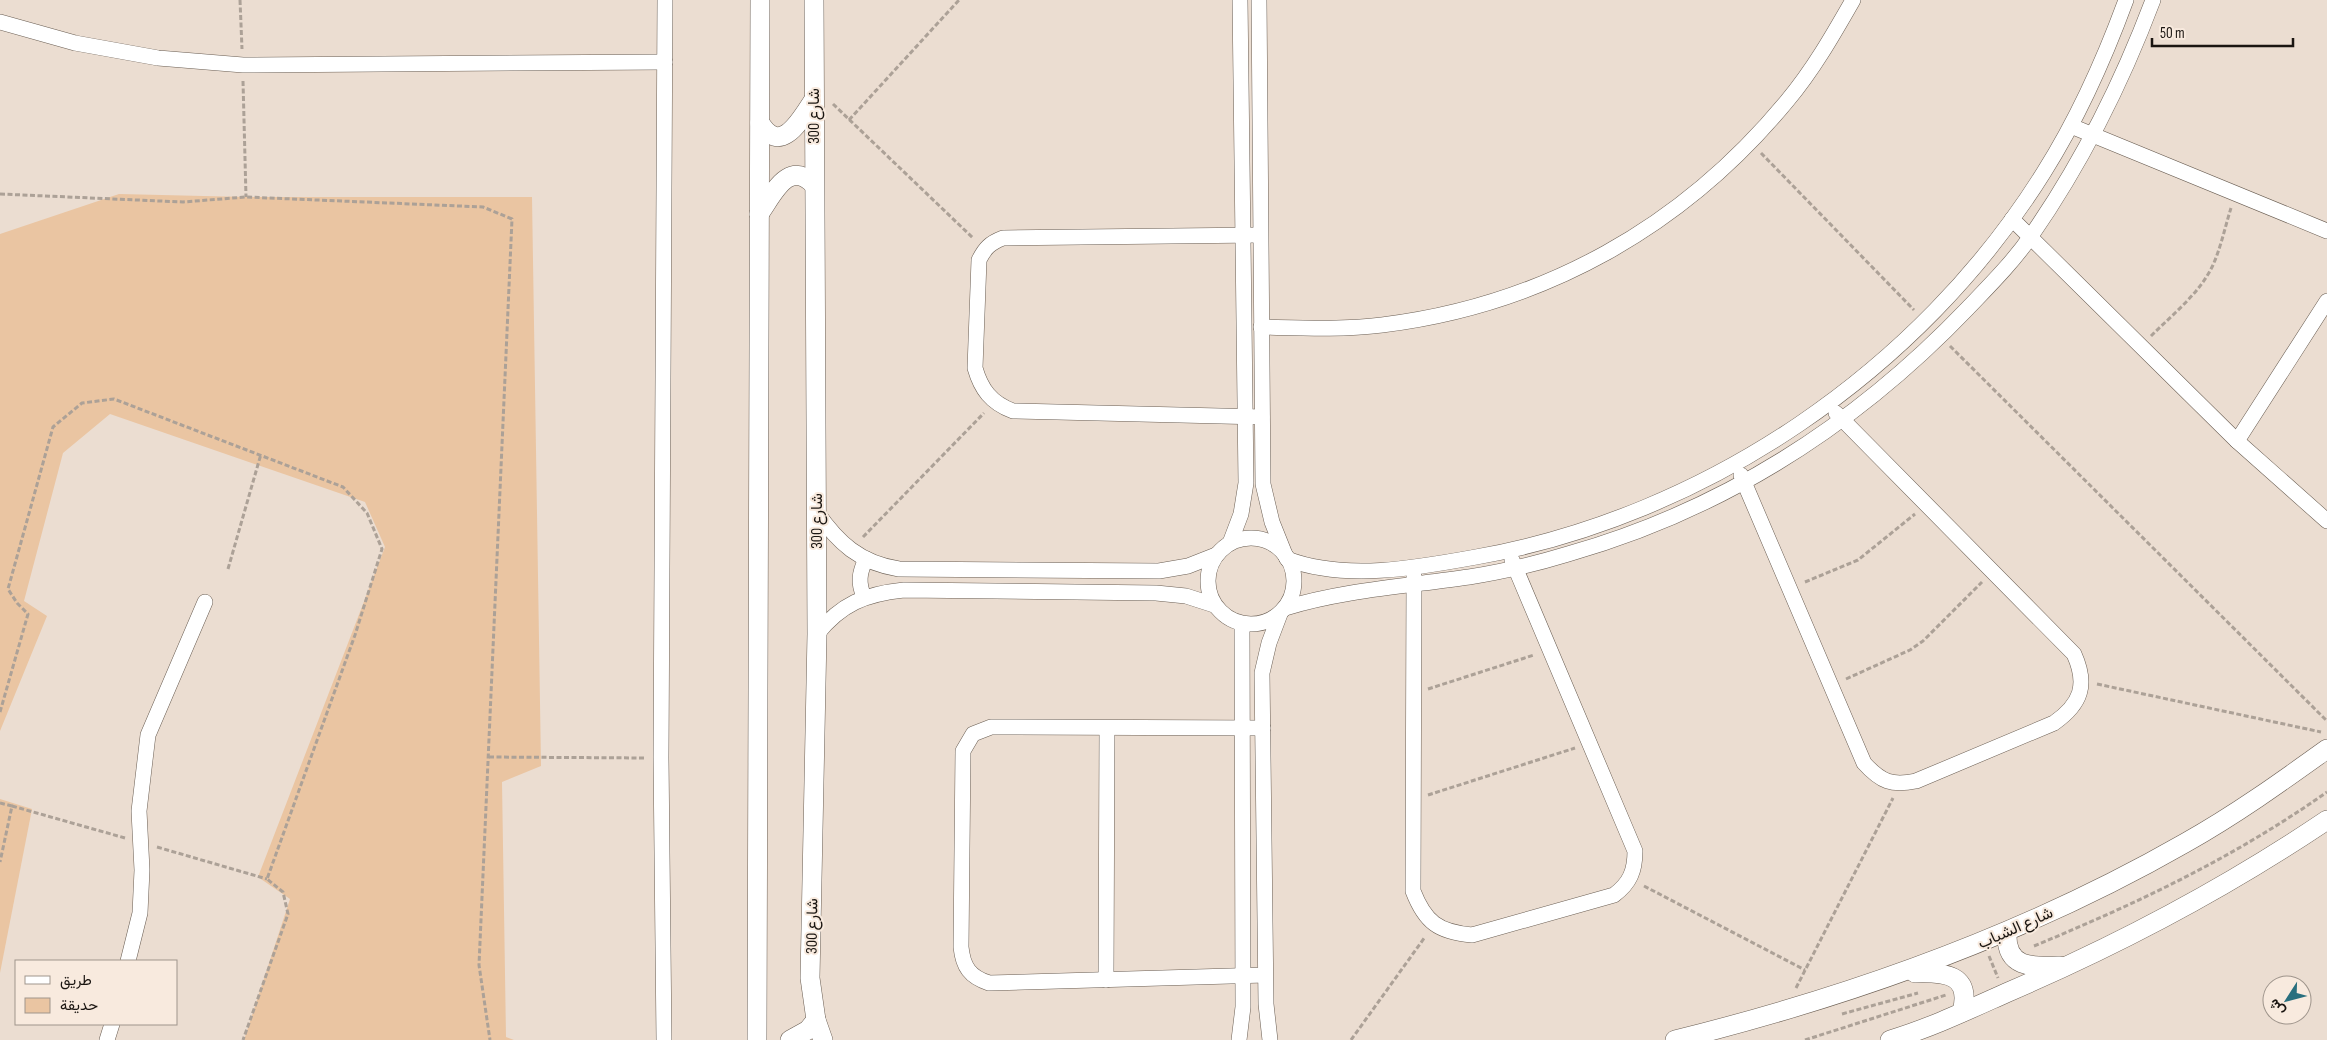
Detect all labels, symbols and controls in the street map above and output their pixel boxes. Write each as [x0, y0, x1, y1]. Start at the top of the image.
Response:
scale bar [2152, 15, 2293, 47]
text: 50 m [2160, 24, 2185, 43]
street label: شارع 300 [805, 88, 825, 144]
street label: شارع 300 [808, 493, 828, 549]
street label: شارع 300 [803, 898, 823, 954]
street label: شارع الشباب [1975, 903, 2057, 954]
legend [15, 960, 178, 1025]
text: طريق [60, 971, 92, 990]
north arrow [2262, 975, 2312, 1025]
text: ش [2265, 995, 2289, 1019]
text: حديقة [60, 996, 98, 1015]

